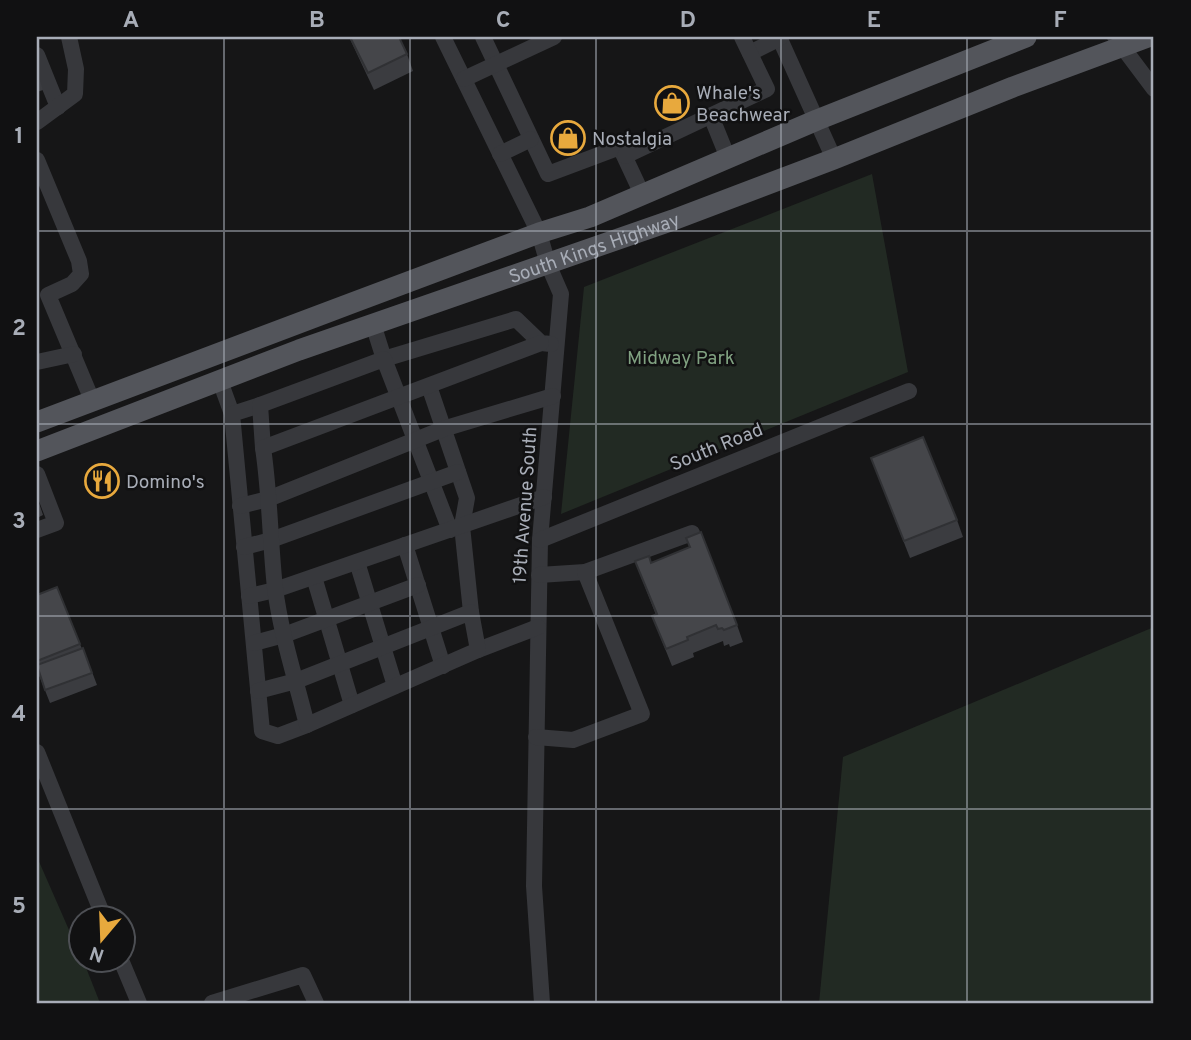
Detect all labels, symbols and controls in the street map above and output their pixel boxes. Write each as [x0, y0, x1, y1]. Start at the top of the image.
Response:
text: A [123, 7, 139, 36]
text: B [309, 7, 325, 36]
text: C [496, 7, 510, 36]
text: D [680, 7, 696, 36]
text: E [867, 7, 881, 36]
text: F [1053, 7, 1067, 36]
place label: Whale's Beachwear [696, 82, 791, 128]
shop icon: Whale's Beachwear [653, 84, 691, 122]
shop icon: Nostalgia [549, 119, 587, 157]
text: 1 [14, 123, 24, 152]
place label: Nostalgia [592, 128, 672, 152]
street label: South Kings Highway [506, 209, 684, 290]
text: 2 [12, 315, 26, 344]
park label: Midway Park [627, 347, 735, 371]
street label: South Road [667, 418, 767, 477]
street label: 19th Avenue South [509, 426, 543, 585]
restaurant icon: Domino's [83, 462, 121, 500]
place label: Domino's [126, 471, 205, 495]
text: 3 [12, 508, 26, 537]
text: 4 [12, 701, 26, 730]
text: 5 [12, 893, 26, 922]
north arrow [66, 904, 136, 974]
text: N [87, 940, 107, 967]

